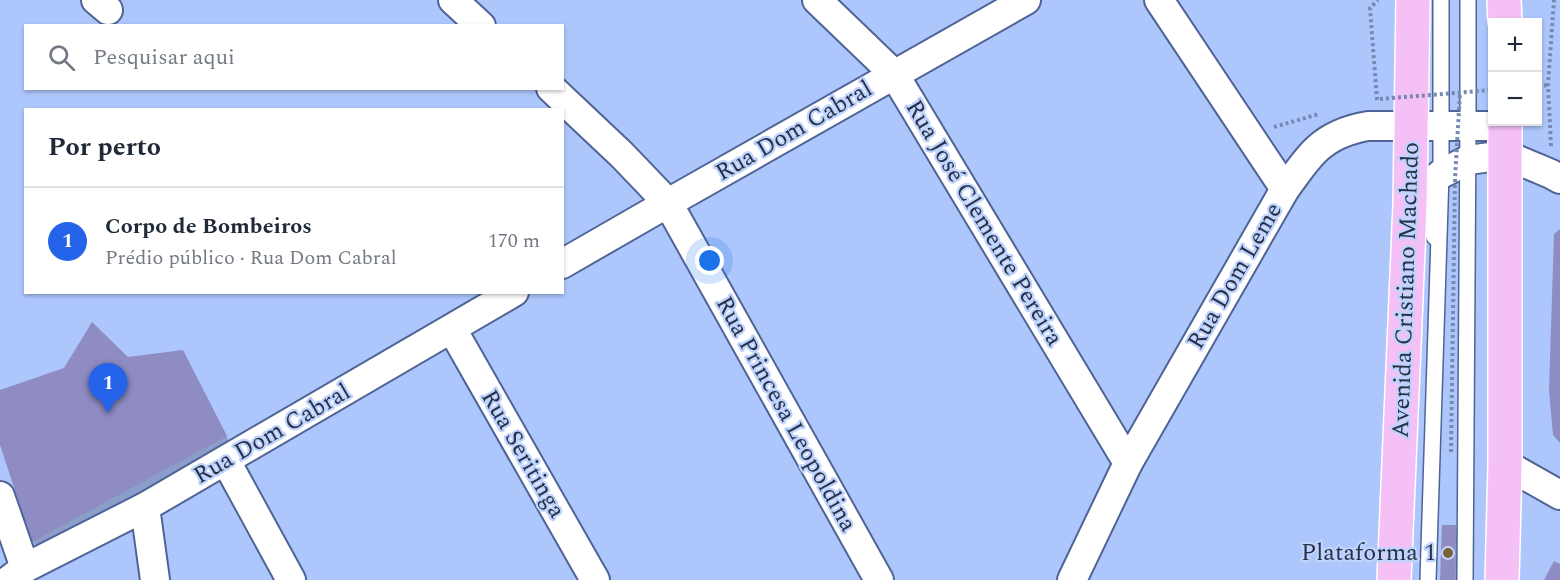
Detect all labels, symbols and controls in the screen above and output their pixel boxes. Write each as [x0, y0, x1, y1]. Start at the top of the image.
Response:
map controls [1488, 18, 1542, 126]
button: + [1488, 18, 1542, 72]
search box [24, 24, 564, 90]
icon: search [45, 41, 78, 74]
text: Pesquisar aqui [93, 41, 235, 74]
street label: Rua Dom Cabral [709, 71, 879, 191]
button: − [1488, 72, 1542, 126]
street label: Rua José Clemente Pereira [896, 93, 1072, 353]
text: Por perto [48, 127, 161, 167]
street label: Avenida Cristiano Machado [1383, 141, 1429, 439]
street label: Rua Dom Leme [1178, 196, 1292, 356]
text: Corpo de Bombeiros [105, 210, 312, 243]
text: 1 [62, 226, 73, 256]
text: 170 m [488, 226, 540, 256]
text: Prédio público · Rua Dom Cabral [105, 243, 397, 273]
your location [695, 246, 724, 275]
street label: Rua Princesa Leopoldina [706, 290, 866, 539]
pin: 1 [88, 364, 128, 413]
street label: Rua Dom Cabral [187, 374, 357, 494]
street label: Rua Seritinga [472, 383, 575, 525]
place label: Plataforma 1 [1301, 535, 1436, 571]
marker: Plataforma 1 [1441, 546, 1455, 560]

